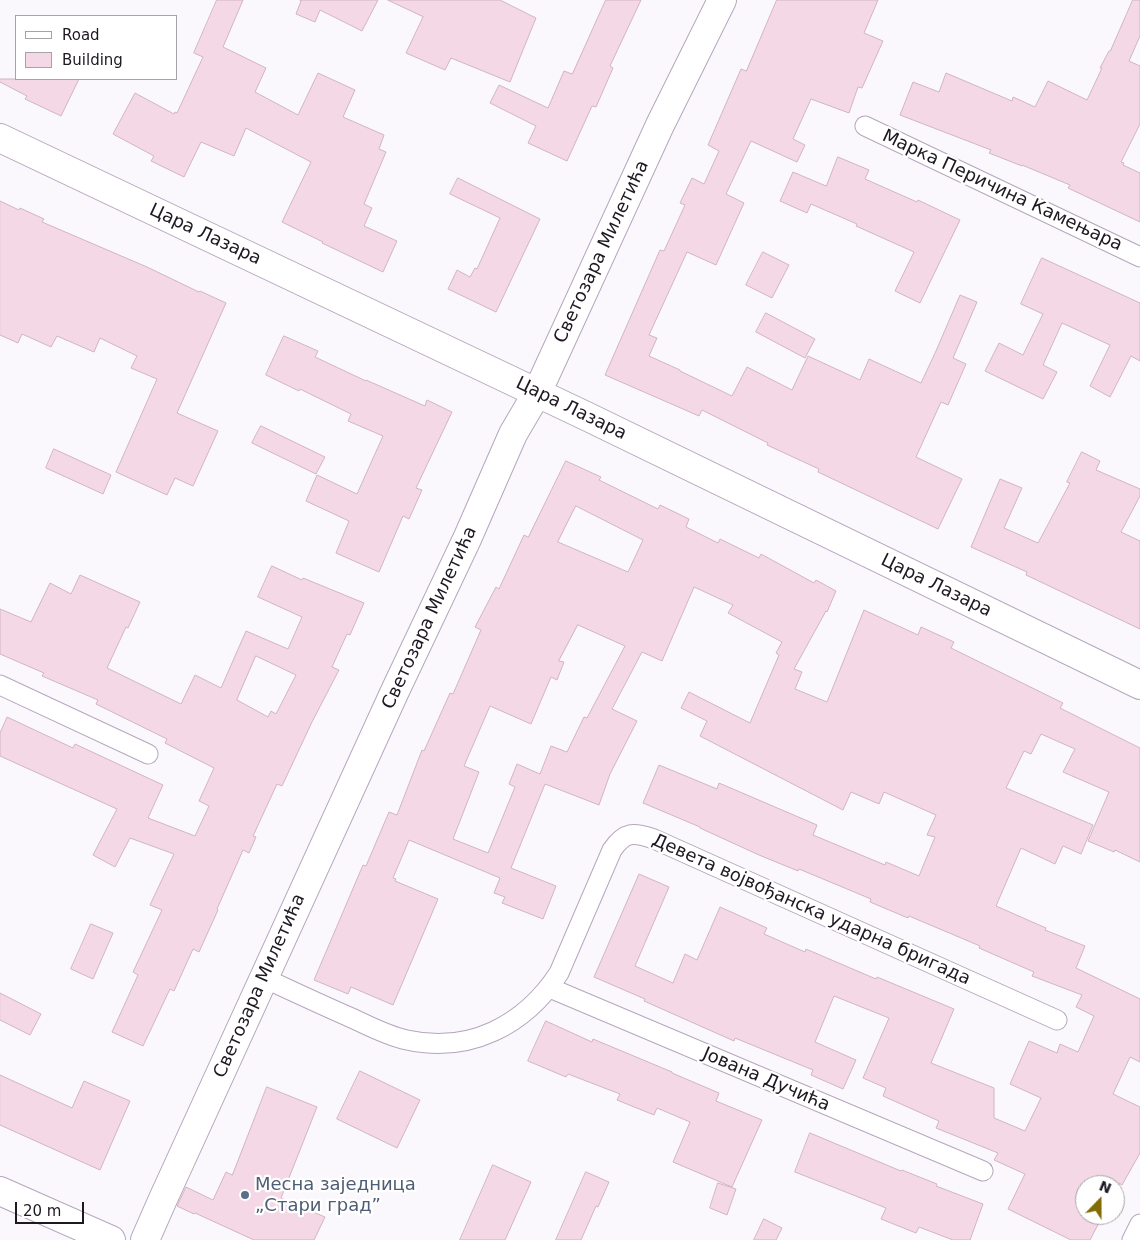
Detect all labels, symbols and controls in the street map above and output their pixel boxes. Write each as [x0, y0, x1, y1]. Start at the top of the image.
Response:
legend [15, 15, 178, 80]
text: Road [62, 26, 100, 44]
text: Building [62, 51, 123, 69]
street label: Марка Перичина Камењара [879, 126, 1125, 256]
street label: Светозара Милетића [550, 157, 654, 347]
street label: Цара Лазара [146, 200, 264, 270]
street label: Цара Лазара [512, 373, 630, 445]
street label: Светозара Милетића [378, 523, 482, 713]
street label: Цара Лазара [877, 550, 995, 622]
street label: Девета војвођанска ударна бригада [649, 830, 973, 990]
street label: Светозара Милетића [210, 891, 310, 1081]
street label: Јована Дучића [699, 1043, 833, 1117]
place label: Месна заједница „Стари град” [255, 1174, 416, 1216]
north arrow [1075, 1175, 1125, 1225]
text: N [1097, 1177, 1114, 1197]
marker: Месна заједница „Стари град” [239, 1189, 251, 1201]
scale bar [18, 1192, 86, 1224]
text: 20 m [23, 1202, 61, 1220]

